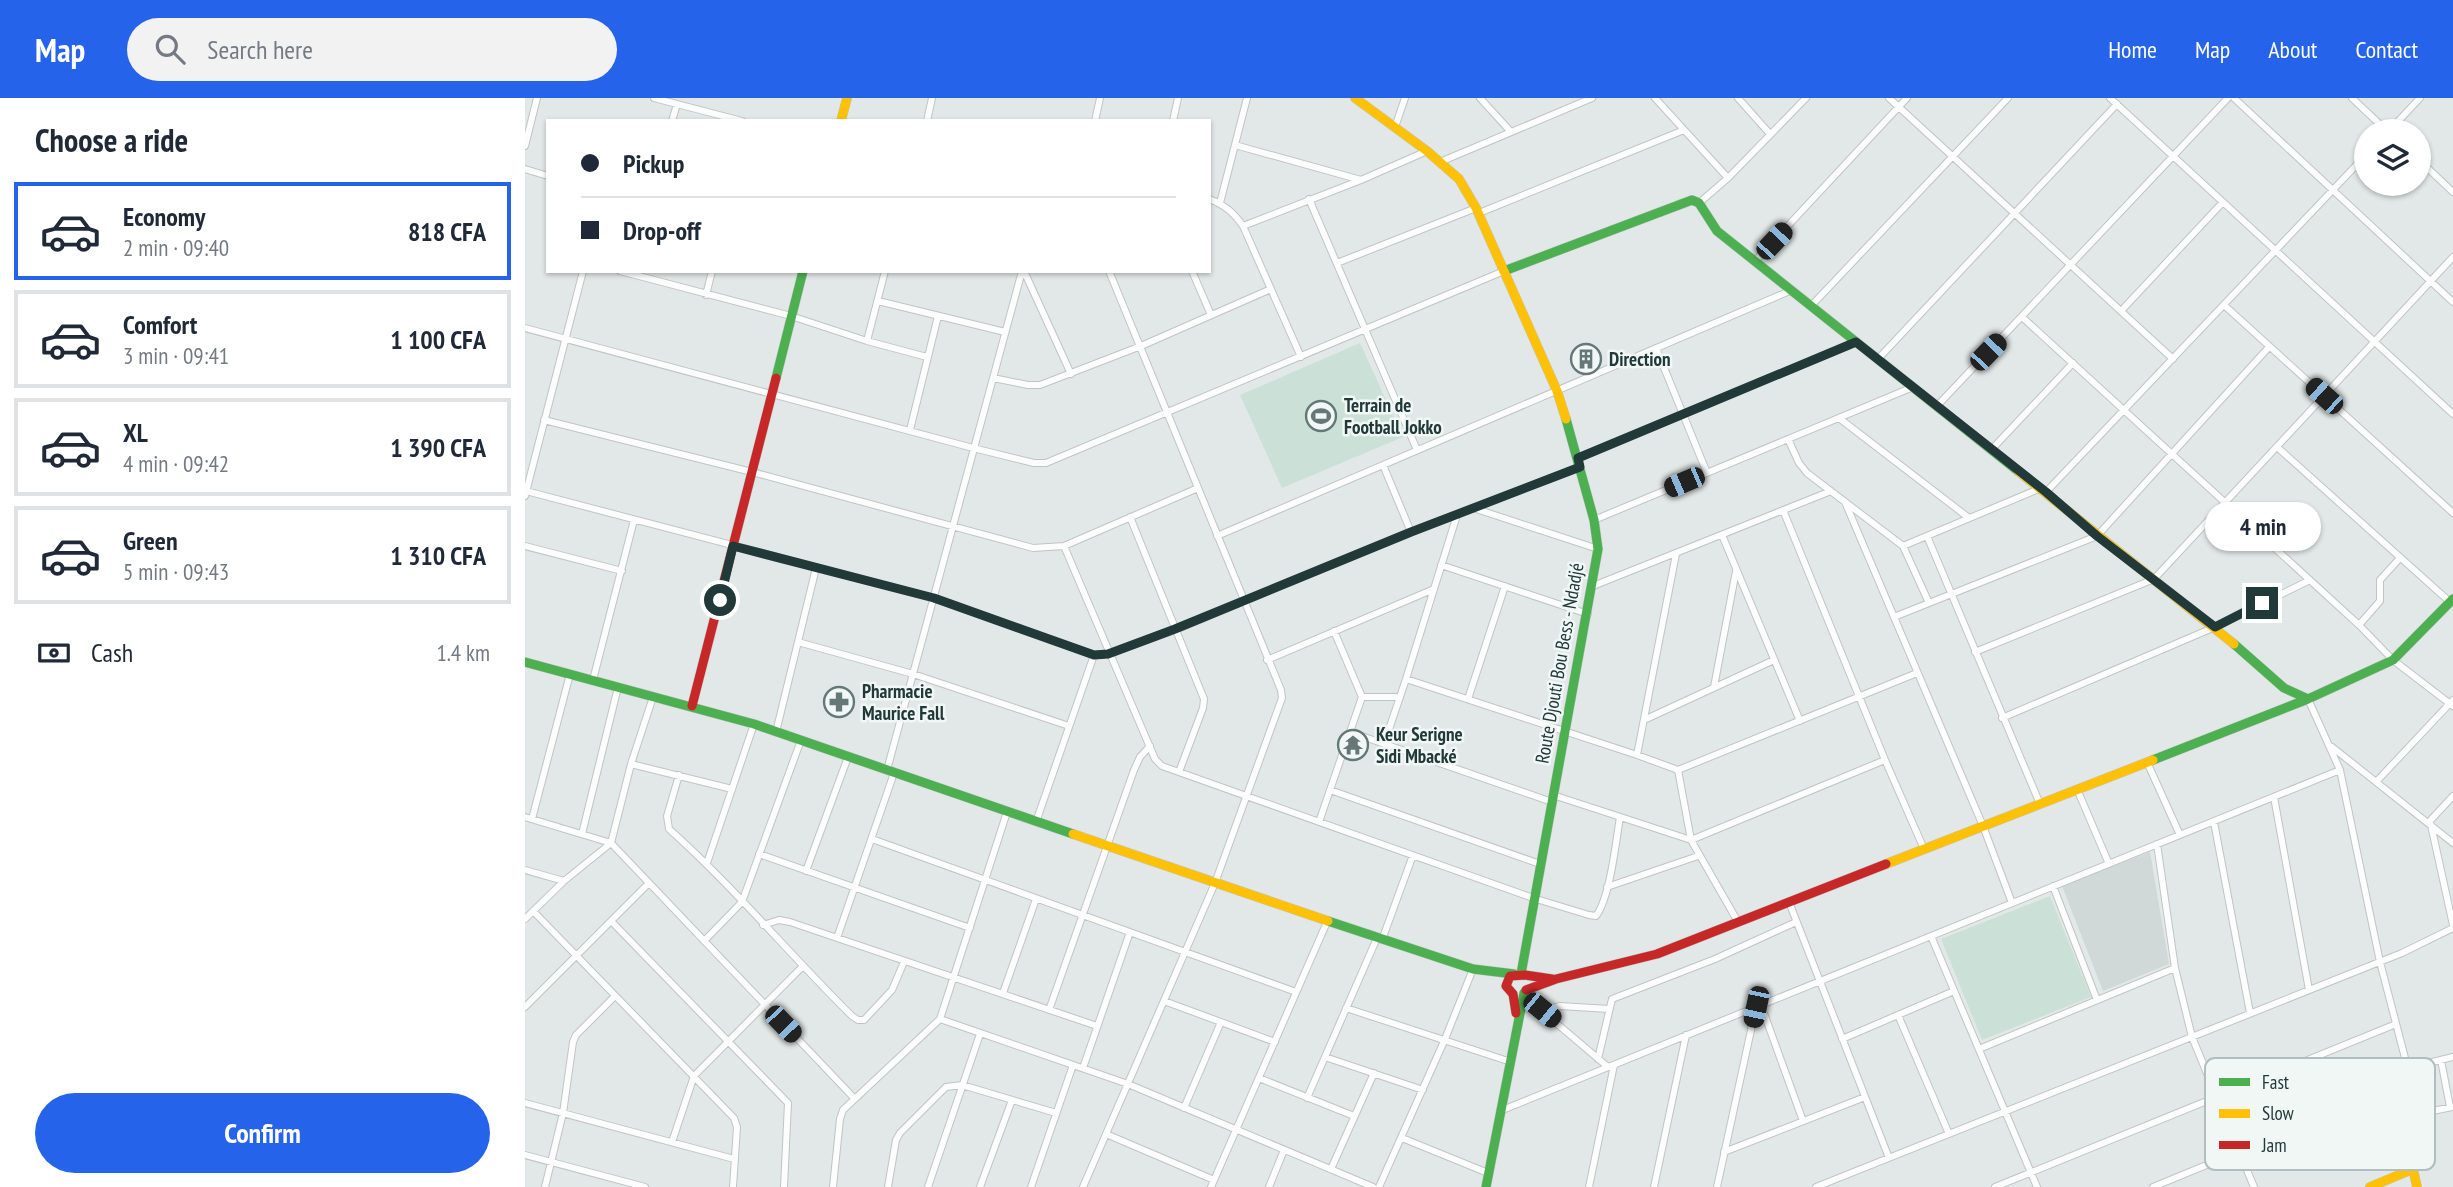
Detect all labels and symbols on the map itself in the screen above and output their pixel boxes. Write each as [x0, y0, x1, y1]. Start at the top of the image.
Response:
car [1752, 218, 1797, 264]
car [1966, 330, 2011, 374]
building icon: Direction [1569, 342, 1603, 376]
place label: Direction [1609, 347, 1671, 371]
car [2302, 374, 2347, 418]
place label: Terrain de Football Jokko [1344, 393, 1442, 439]
sports icon: Terrain de Football Jokko [1304, 399, 1338, 433]
car [1661, 464, 1708, 500]
callout: 4 min [2204, 502, 2320, 550]
street label: Route Djouti Bou Bess - Ndadjé [1530, 561, 1588, 765]
route start [704, 584, 736, 616]
route end [2246, 587, 2278, 619]
place label: Pharmacie Maurice Fall [862, 679, 945, 725]
pharmacy icon: Pharmacie Maurice Fall [822, 685, 856, 719]
place label: Keur Serigne Sidi Mbacké [1376, 722, 1463, 768]
temple icon: Keur Serigne Sidi Mbacké [1336, 728, 1370, 762]
car [1742, 984, 1771, 1030]
car [1520, 989, 1565, 1031]
car [761, 1002, 806, 1046]
legend [2205, 1058, 2435, 1170]
text: Fast [2262, 1070, 2290, 1094]
text: Slow [2262, 1101, 2295, 1125]
text: Jam [2261, 1133, 2287, 1157]

